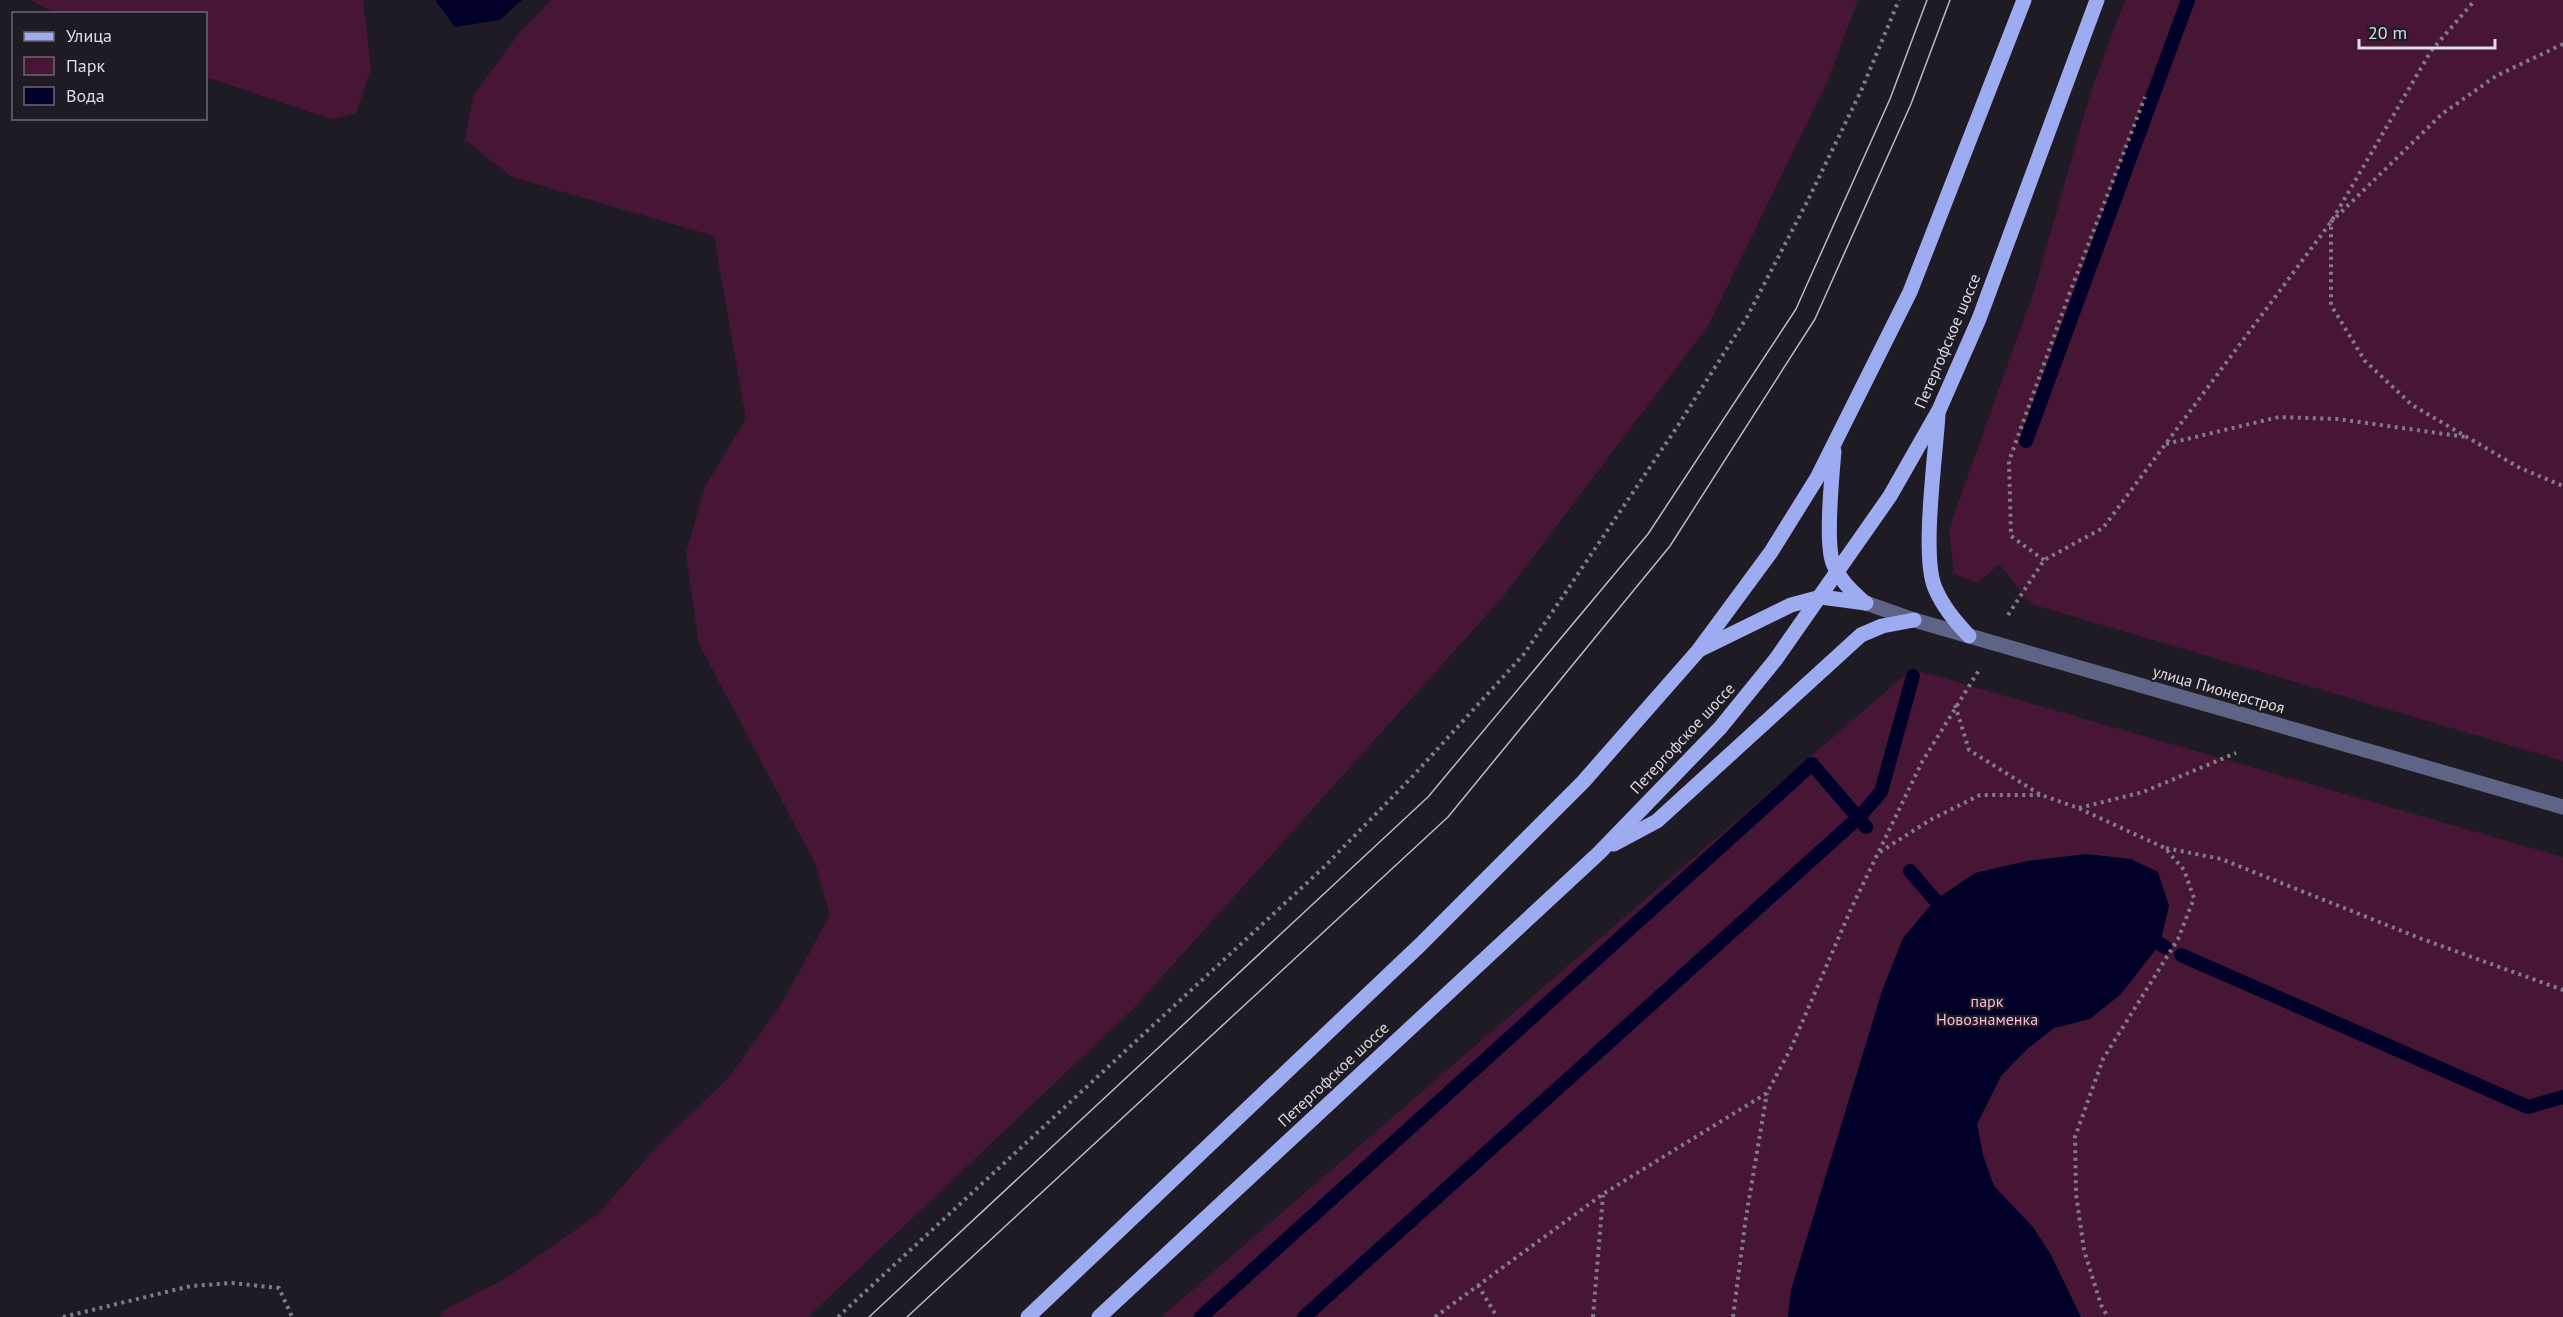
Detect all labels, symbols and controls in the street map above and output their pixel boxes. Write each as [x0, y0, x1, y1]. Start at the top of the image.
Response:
legend [12, 12, 207, 120]
scale bar [2359, 12, 2496, 50]
text: 20 m [2368, 21, 2407, 44]
text: Улица [66, 24, 112, 47]
text: Парк [66, 54, 106, 77]
text: Вода [66, 84, 105, 107]
street label: Петергофское шоссе [1910, 271, 1984, 411]
street label: улица Пионерстроя [2151, 661, 2287, 717]
street label: Петергофское шоссе [1625, 678, 1739, 798]
park label: парк Новознаменка [1936, 991, 2038, 1029]
street label: Петергофское шоссе [1273, 1017, 1393, 1131]

